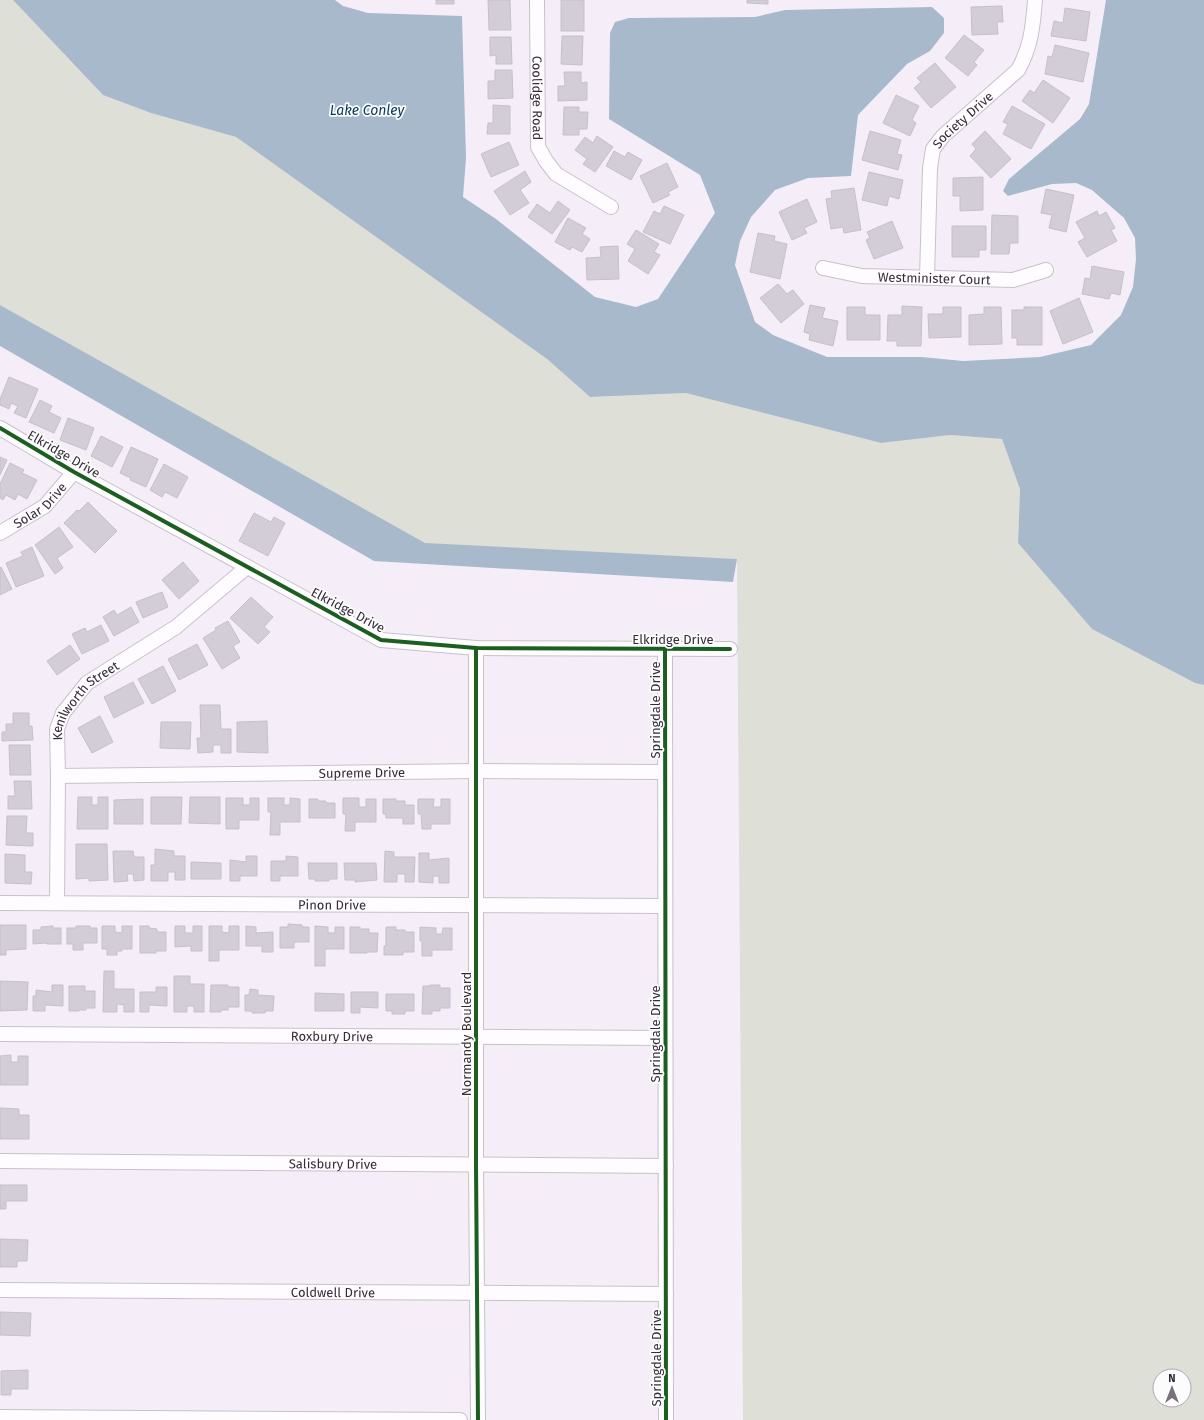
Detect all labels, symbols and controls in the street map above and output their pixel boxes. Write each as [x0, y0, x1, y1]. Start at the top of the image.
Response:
street label: Coolidge Road [530, 56, 545, 140]
street label: Society Drive [929, 88, 996, 151]
water label: Lake Conley [330, 102, 406, 119]
street label: Westminister Court [878, 269, 991, 287]
street label: Elkridge Drive [25, 427, 103, 481]
street label: Solar Drive [10, 479, 69, 531]
street label: Elkridge Drive [309, 584, 387, 636]
street label: Elkridge Drive [632, 632, 714, 647]
street label: Kenilworth Street [49, 657, 122, 741]
street label: Springdale Drive [648, 661, 663, 759]
street label: Supreme Drive [319, 764, 405, 780]
street label: Pinon Drive [298, 897, 366, 912]
street label: Normandy Boulevard [459, 972, 474, 1096]
street label: Springdale Drive [648, 985, 663, 1083]
street label: Roxbury Drive [291, 1028, 373, 1044]
street label: Salisbury Drive [289, 1156, 377, 1171]
street label: Coldwell Drive [291, 1284, 375, 1300]
street label: Springdale Drive [649, 1309, 664, 1407]
north arrow [1152, 1368, 1192, 1408]
text: N [1168, 1372, 1176, 1385]

